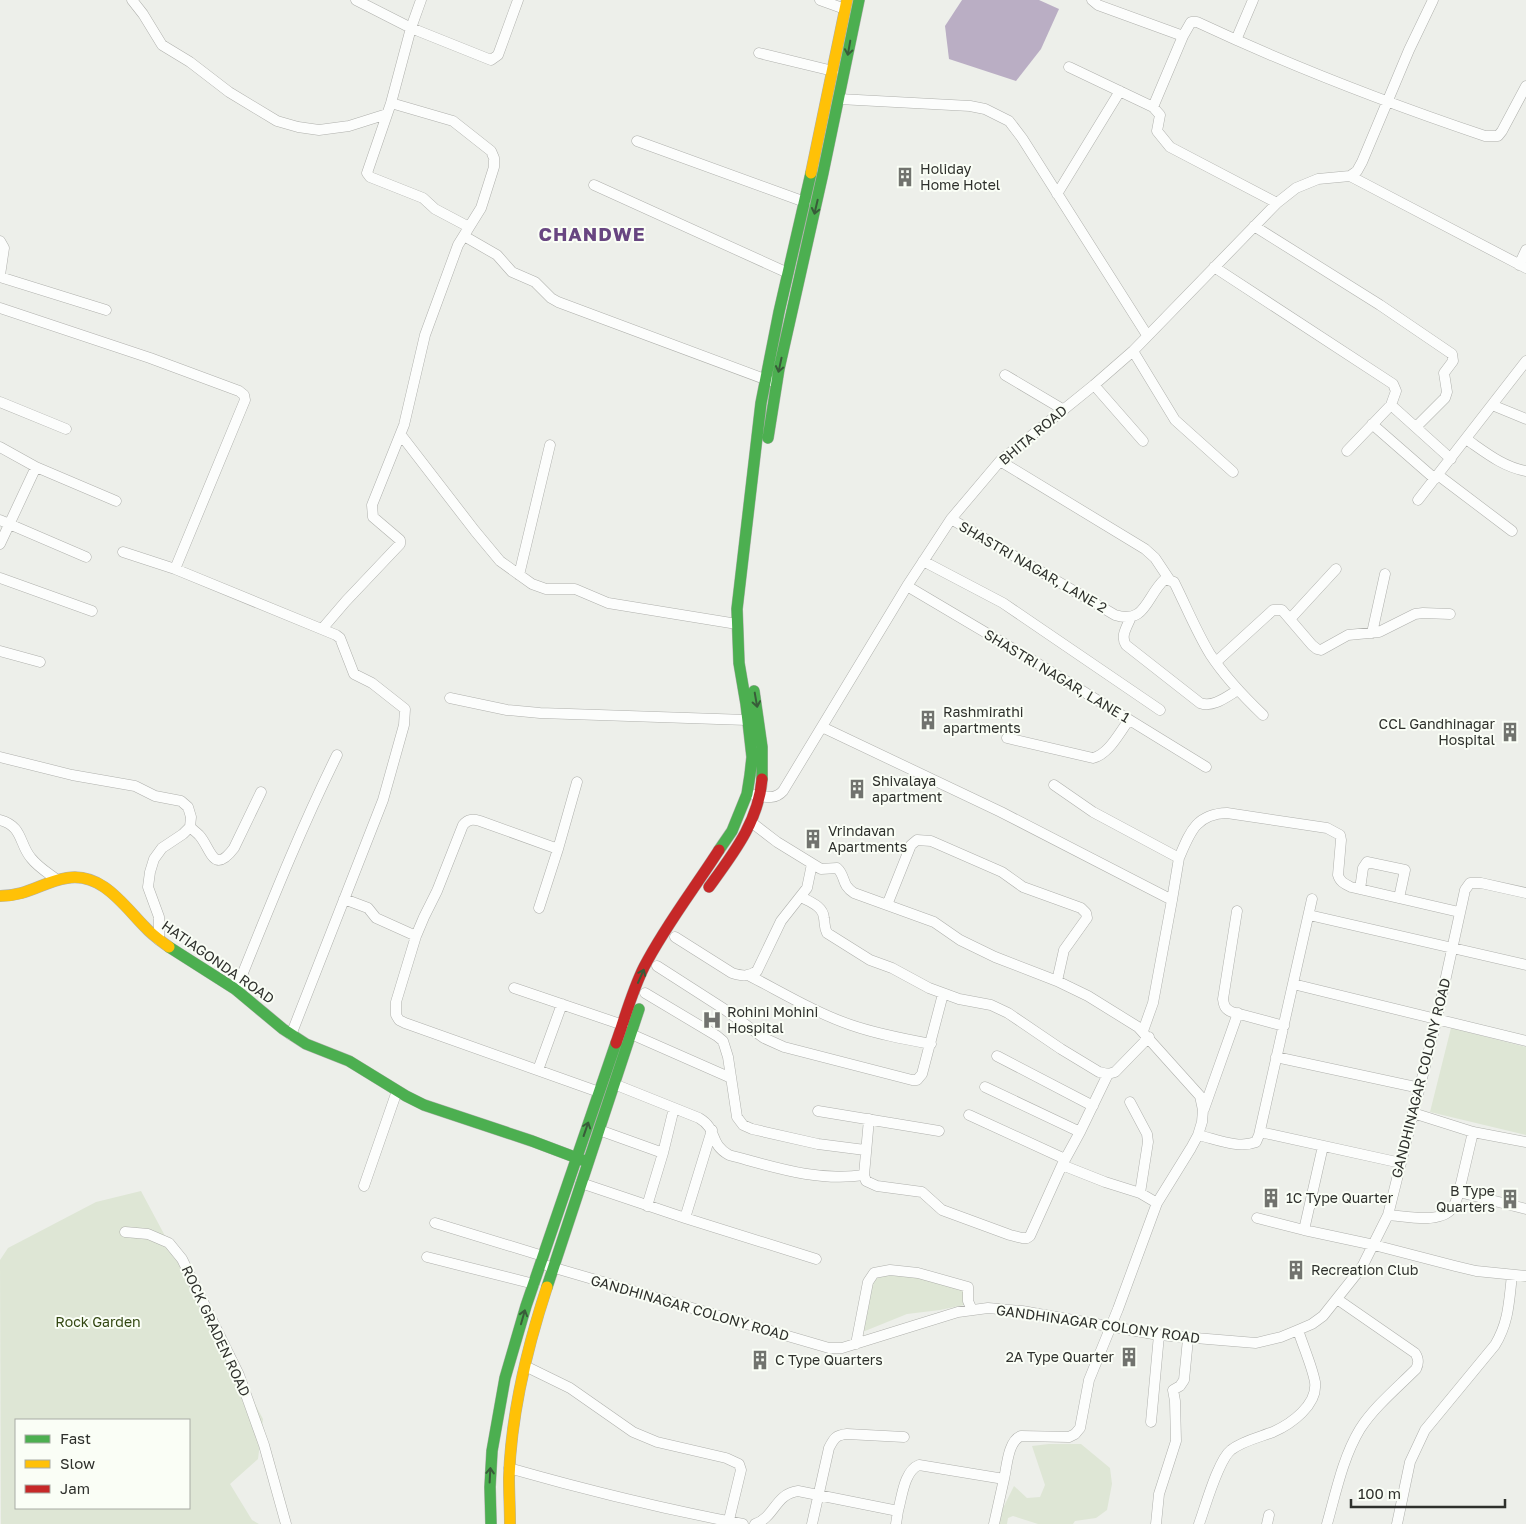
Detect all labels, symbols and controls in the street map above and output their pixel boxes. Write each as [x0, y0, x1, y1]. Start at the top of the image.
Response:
one-way arrow [843, 39, 853, 55]
place label: Holiday Home Hotel [920, 160, 1000, 193]
building icon: Holiday Home Hotel [894, 166, 916, 188]
one-way arrow [811, 198, 820, 214]
district label: CHANDWE [538, 222, 646, 245]
one-way arrow [774, 357, 784, 373]
street label: BHITA ROAD [995, 401, 1070, 468]
street label: SHASTRI NAGAR, LANE 2 [956, 517, 1110, 616]
street label: SHASTRI NAGAR, LANE 1 [981, 625, 1133, 726]
one-way arrow [751, 691, 761, 707]
place label: Rashmirathi apartments [943, 703, 1024, 736]
building icon: Rashmirathi apartments [917, 709, 939, 731]
place label: CCL Gandhinagar Hospital [1379, 715, 1496, 748]
building icon: CCL Gandhinagar Hospital [1499, 721, 1521, 743]
place label: Shivalaya apartment [872, 772, 942, 805]
building icon: Shivalaya apartment [846, 778, 868, 800]
place label: Vrindavan Apartments [828, 822, 907, 855]
building icon: Vrindavan Apartments [802, 828, 824, 850]
street label: HATIAGONDA ROAD [159, 916, 278, 1007]
one-way arrow [636, 969, 646, 984]
street label: GANDHINAGAR COLONY ROAD [1387, 976, 1454, 1180]
place label: Rohini Mohini Hospital [727, 1003, 818, 1036]
hospital icon: Rohini Mohini Hospital [701, 1009, 723, 1031]
one-way arrow [582, 1122, 591, 1138]
place label: B Type Quarters [1436, 1182, 1495, 1215]
building icon: 1C Type Quarter [1260, 1187, 1282, 1209]
building icon: B Type Quarters [1499, 1188, 1521, 1210]
place label: 1C Type Quarter [1286, 1189, 1394, 1206]
building icon: Recreation Club [1285, 1259, 1307, 1281]
place label: Recreation Club [1311, 1261, 1418, 1278]
street label: ROCK GRADEN ROAD [179, 1263, 254, 1399]
street label: GANDHINAGAR COLONY ROAD [589, 1271, 791, 1344]
street label: GANDHINAGAR COLONY ROAD [995, 1301, 1201, 1346]
one-way arrow [519, 1309, 528, 1325]
park label: Rock Garden [55, 1313, 141, 1330]
building icon: 2A Type Quarter [1118, 1346, 1140, 1368]
place label: 2A Type Quarter [1006, 1348, 1115, 1365]
building icon: C Type Quarters [749, 1349, 771, 1371]
place label: C Type Quarters [775, 1351, 883, 1368]
legend [15, 1419, 190, 1509]
text: Fast [60, 1429, 91, 1447]
text: Slow [60, 1454, 95, 1472]
one-way arrow [486, 1468, 495, 1484]
scale bar [1351, 1476, 1505, 1508]
text: Jam [60, 1479, 90, 1497]
text: 100 m [1358, 1484, 1401, 1502]

